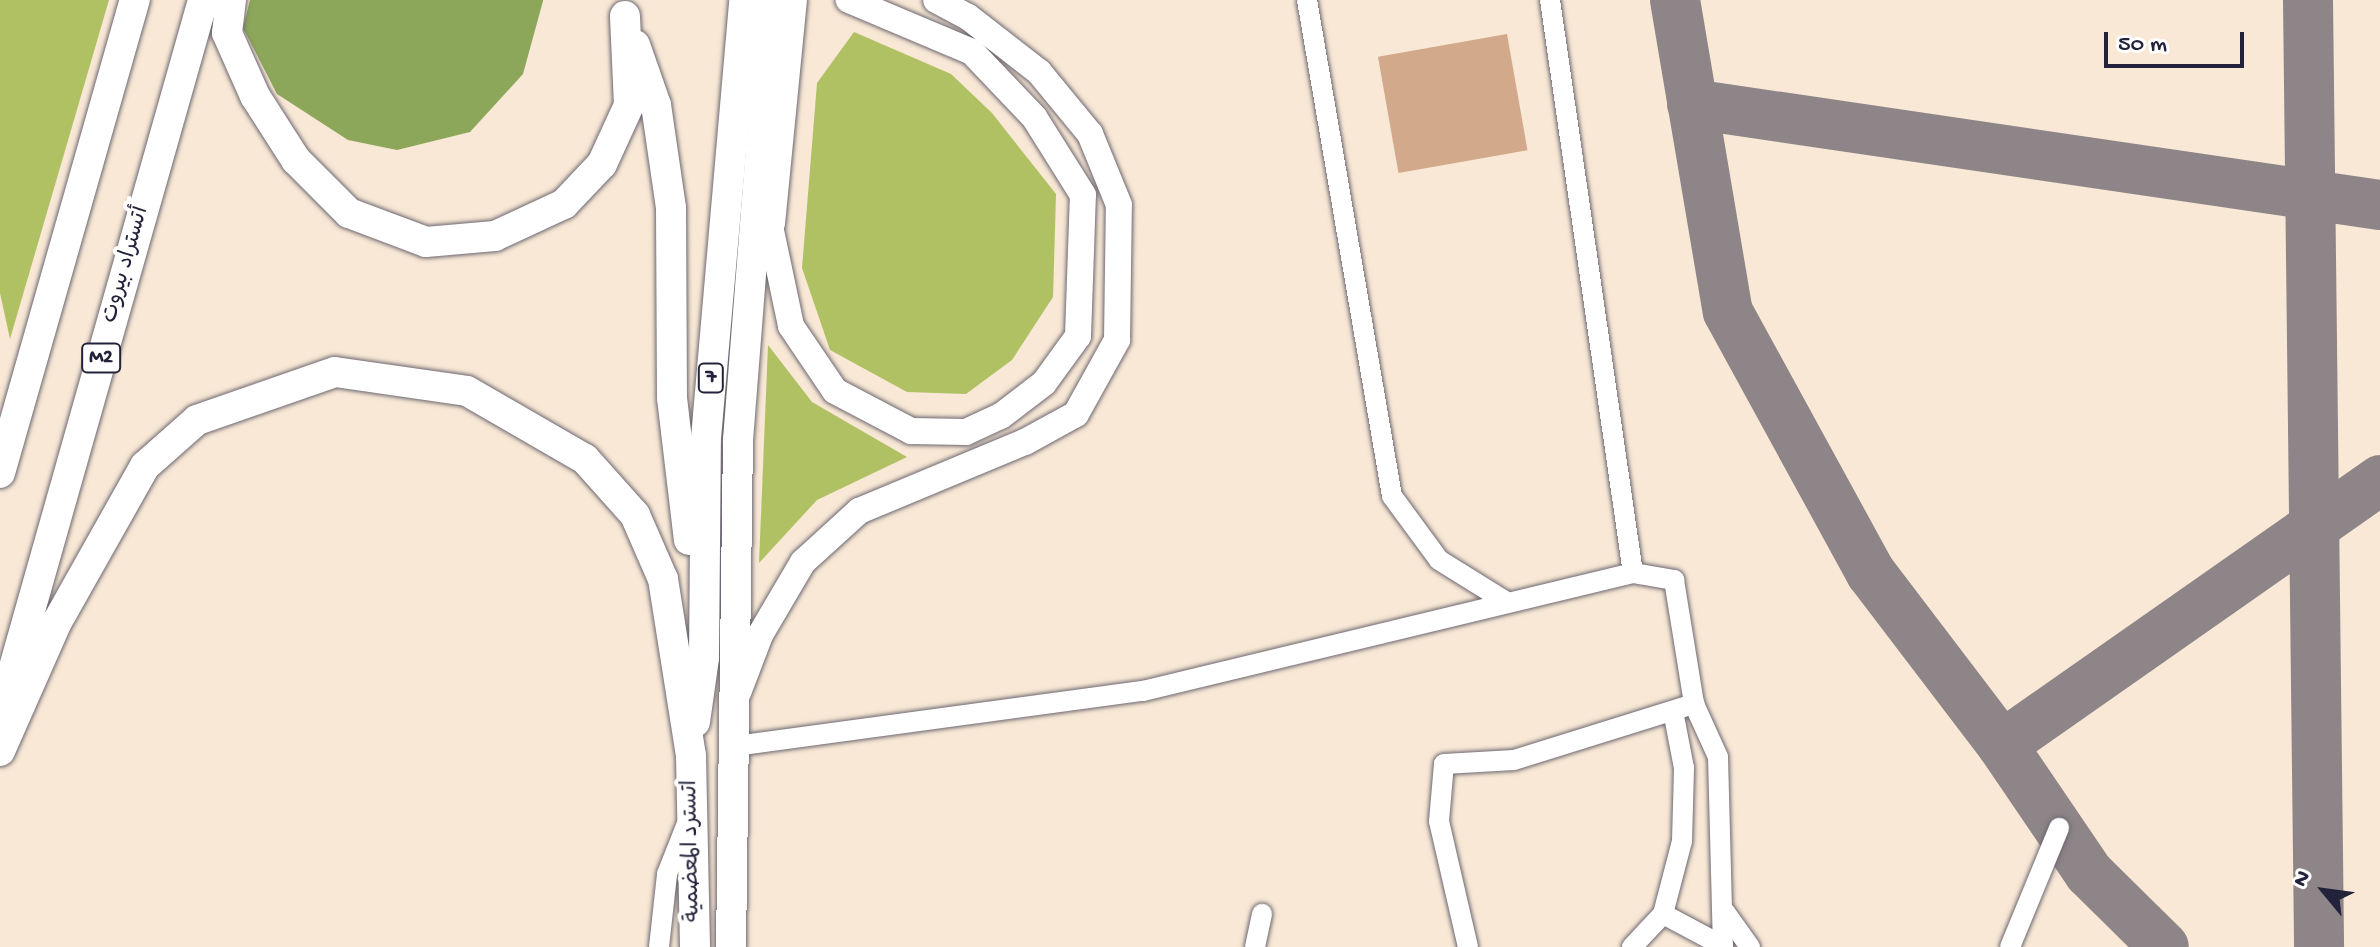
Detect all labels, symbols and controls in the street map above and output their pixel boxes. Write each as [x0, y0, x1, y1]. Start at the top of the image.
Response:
scale bar [2108, 16, 2248, 66]
text: 50 m [2118, 31, 2167, 60]
street label: أتستراد بيروت [98, 204, 156, 326]
road number: M2 [81, 342, 121, 374]
road number: 7 [697, 362, 725, 394]
street label: اتسترد المعضمية [679, 780, 707, 922]
north arrow [2284, 851, 2364, 931]
text: N [2288, 867, 2318, 892]

